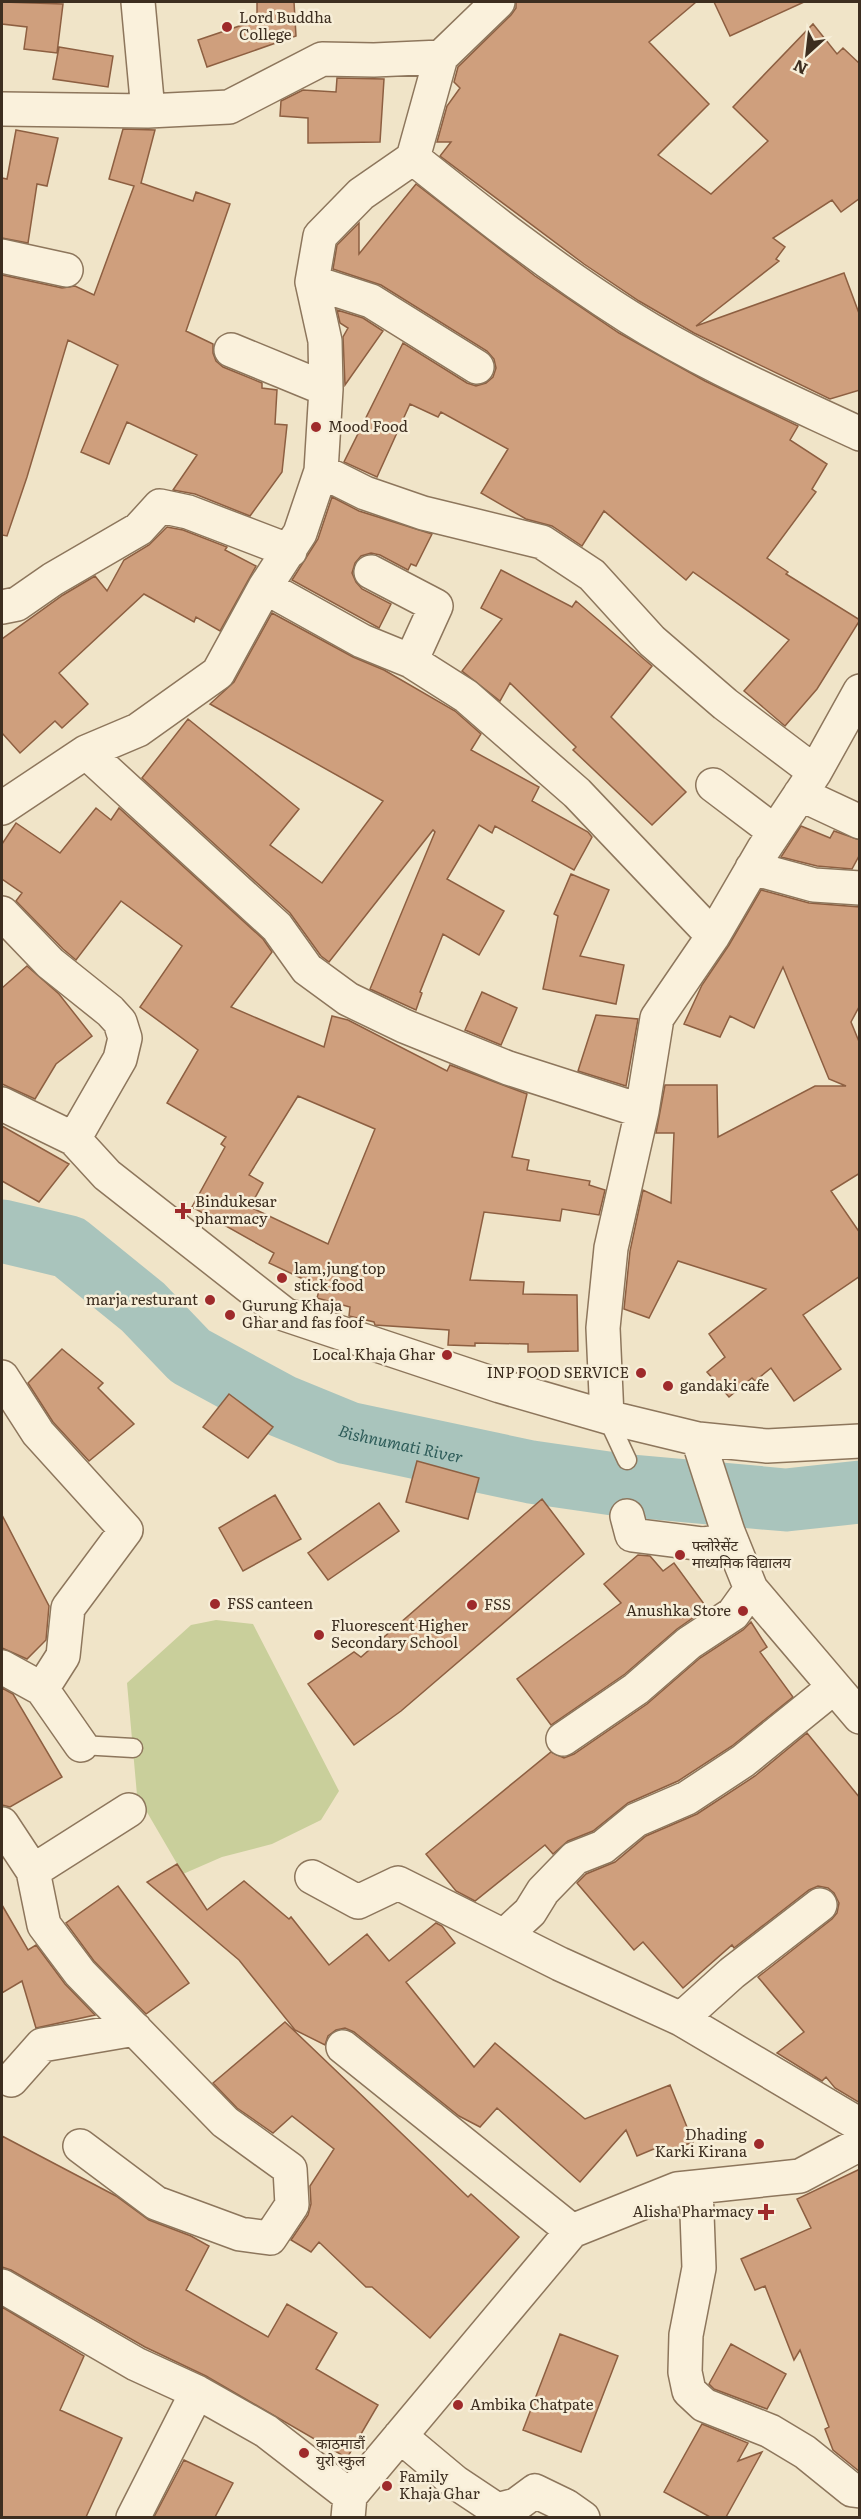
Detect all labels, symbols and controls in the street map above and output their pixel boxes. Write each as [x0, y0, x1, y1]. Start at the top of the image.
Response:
place label: Lord Buddha College [239, 5, 333, 45]
marker: Lord Buddha College [220, 20, 234, 34]
north arrow [777, 24, 837, 84]
text: N [788, 55, 811, 82]
place label: Mood Food [328, 414, 408, 437]
marker: Mood Food [309, 420, 323, 434]
place label: Bindukesar pharmacy [195, 1189, 277, 1229]
marker: Bindukesar pharmacy [176, 1204, 190, 1218]
place label: lam,jung top stick food [294, 1256, 386, 1296]
marker: lam,jung top stick food [275, 1271, 289, 1285]
place label: marja resturant [86, 1287, 198, 1310]
marker: marja resturant [203, 1293, 217, 1307]
place label: Gurung Khaja Ghar and fas foof [242, 1293, 365, 1333]
marker: Gurung Khaja Ghar and fas foof [223, 1308, 237, 1322]
place label: Local Khaja Ghar [312, 1342, 435, 1365]
marker: Local Khaja Ghar [440, 1348, 454, 1362]
place label: INP FOOD SERVICE [487, 1360, 629, 1383]
marker: INP FOOD SERVICE [634, 1366, 648, 1380]
place label: gandaki cafe [680, 1373, 770, 1396]
marker: gandaki cafe [661, 1379, 675, 1393]
water label: Bishnumati River [335, 1417, 466, 1468]
place label: फ्लोरेसेंट माध्यमिक विद्यालय [692, 1533, 791, 1573]
marker: फ्लोरेसेंट माध्यमिक विद्यालय [673, 1548, 687, 1562]
place label: FSS canteen [227, 1591, 313, 1614]
place label: FSS [484, 1592, 511, 1615]
marker: FSS canteen [208, 1597, 222, 1611]
marker: FSS [465, 1598, 479, 1612]
place label: Anushka Store [626, 1598, 731, 1621]
marker: Anushka Store [736, 1604, 750, 1618]
place label: Fluorescent Higher Secondary School [331, 1613, 468, 1653]
marker: Fluorescent Higher Secondary School [312, 1628, 326, 1642]
place label: Dhading Karki Kirana [655, 2122, 748, 2162]
marker: Dhading Karki Kirana [752, 2137, 766, 2151]
place label: Alisha Pharmacy [632, 2199, 754, 2222]
marker: Alisha Pharmacy [759, 2205, 773, 2219]
place label: Ambika Chatpate [470, 2392, 594, 2415]
marker: Ambika Chatpate [451, 2398, 465, 2412]
place label: काठमाडौं युरो स्कुल [316, 2431, 366, 2471]
marker: काठमाडौं युरो स्कुल [297, 2446, 311, 2460]
place label: Family Khaja Ghar [399, 2464, 480, 2504]
marker: Family Khaja Ghar [380, 2479, 394, 2493]

